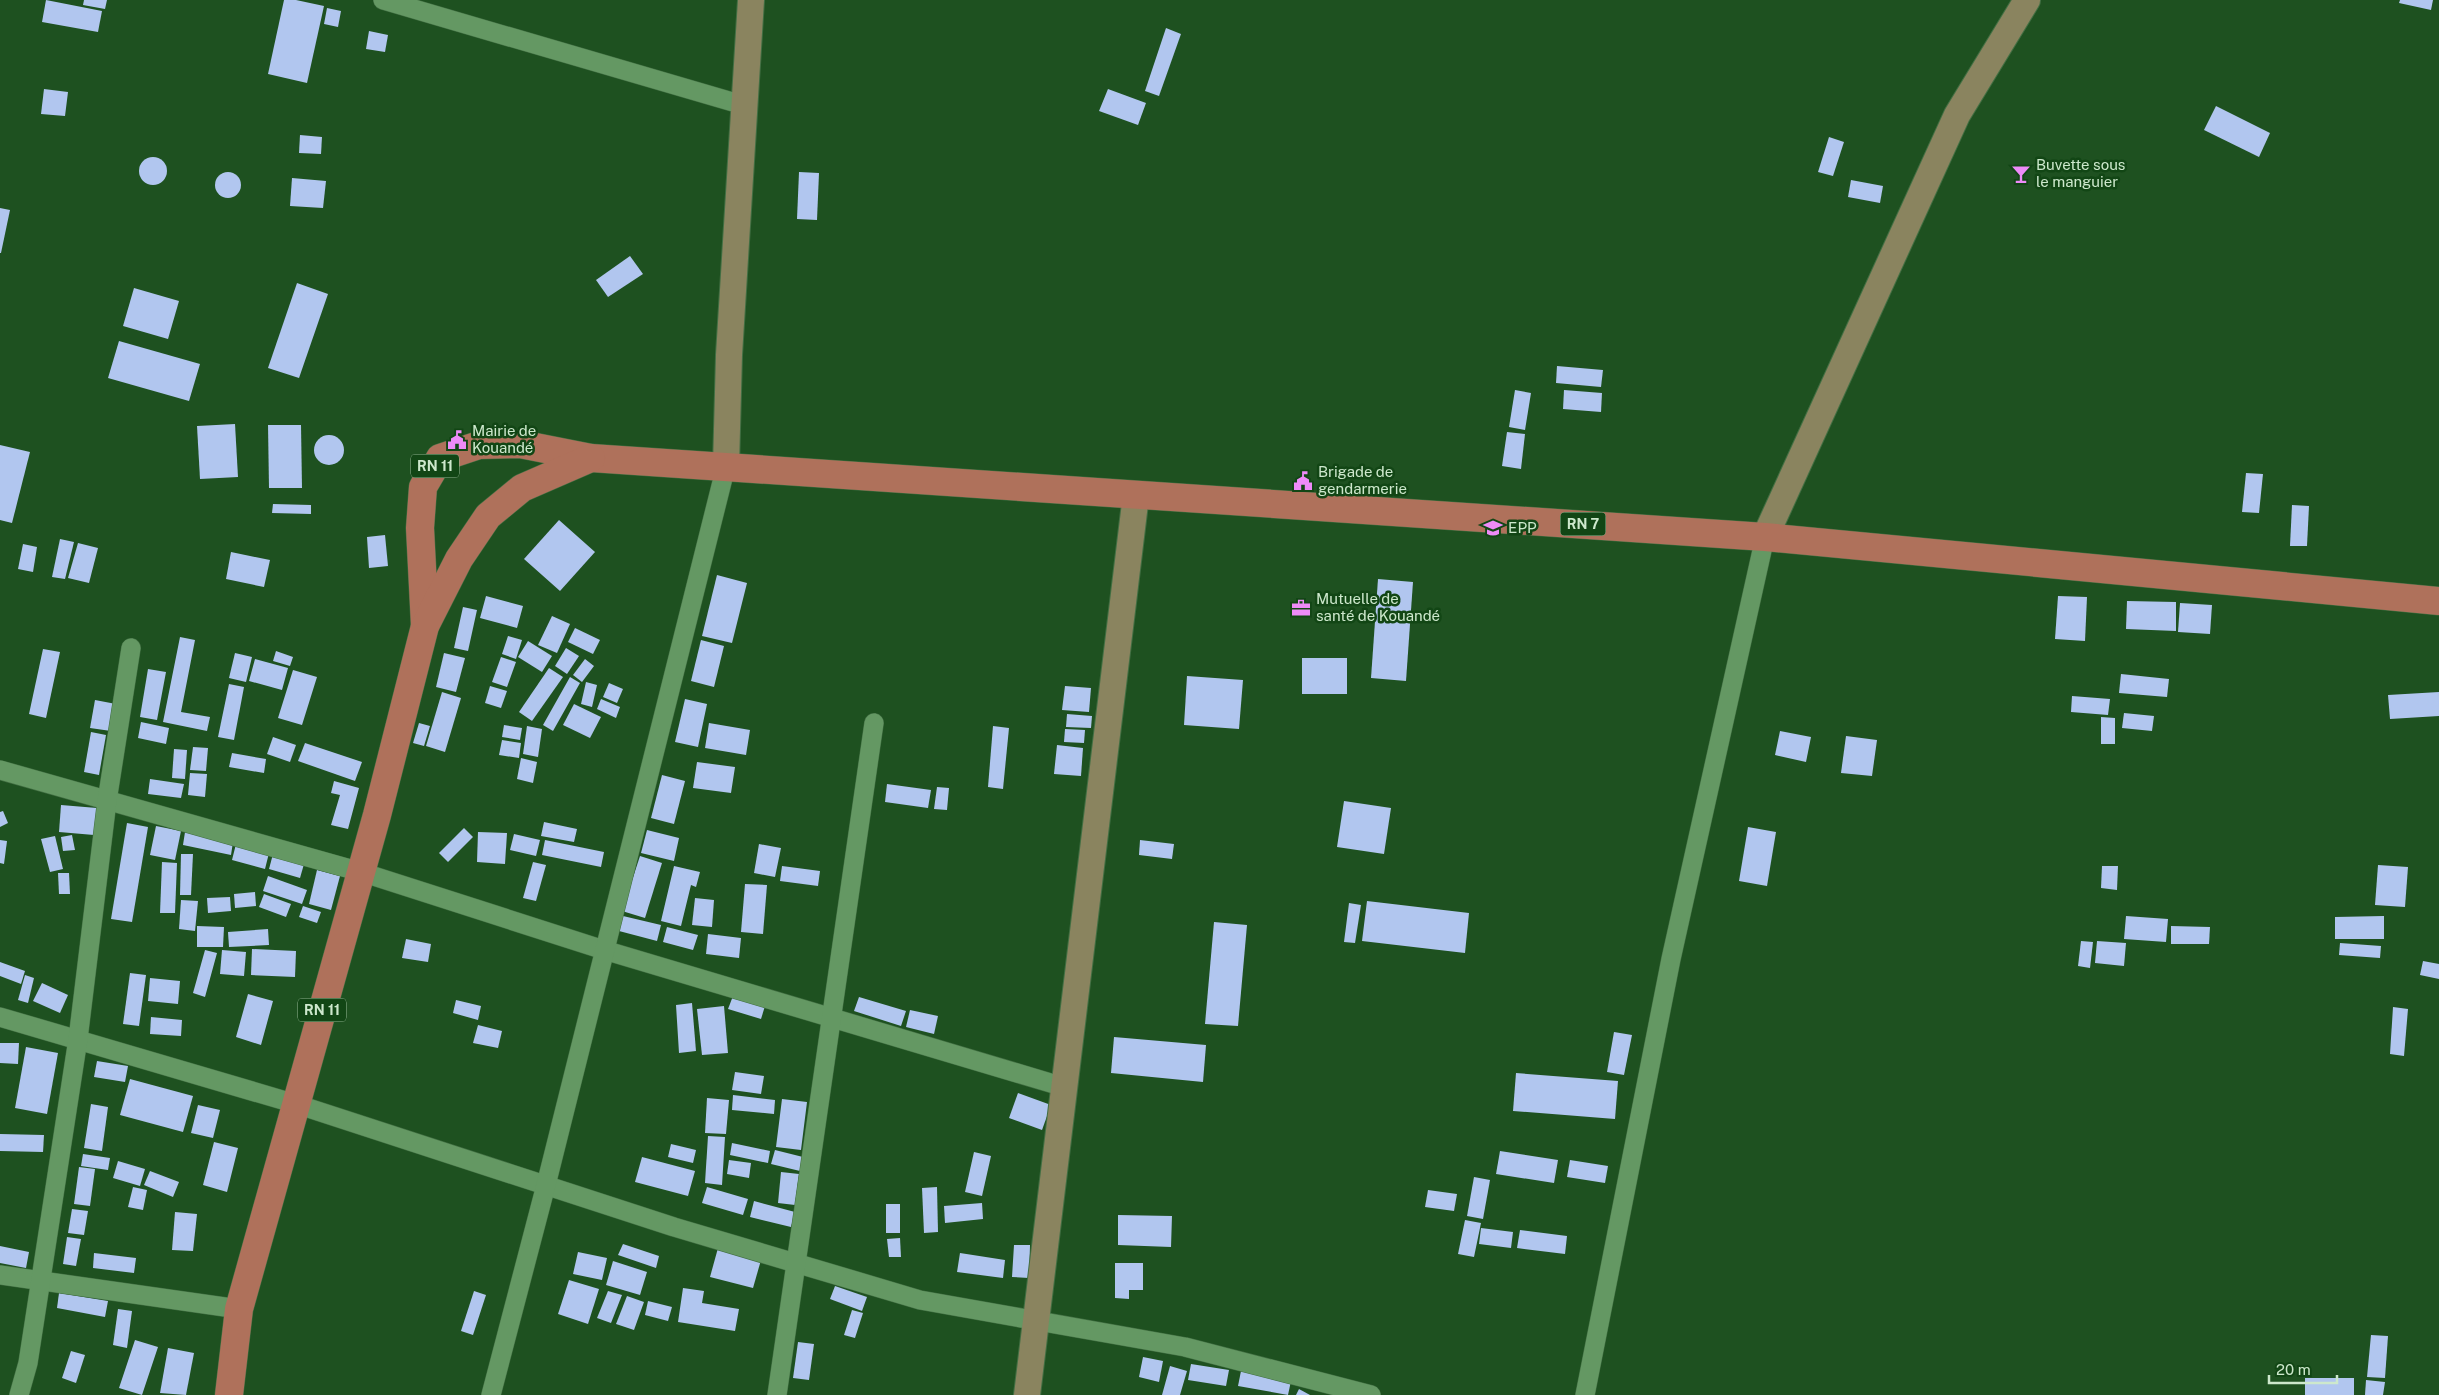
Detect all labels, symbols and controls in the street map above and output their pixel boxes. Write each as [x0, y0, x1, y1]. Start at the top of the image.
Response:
place label: Buvette sous le manguier [2036, 156, 2125, 190]
bar icon: Buvette sous le manguier [2010, 163, 2032, 185]
place label: Mairie de Kouandé [472, 422, 536, 456]
public building icon: Mairie de Kouandé [446, 429, 468, 451]
road number: RN 11 [411, 454, 459, 478]
place label: Brigade de gendarmerie [1318, 463, 1407, 497]
public building icon: Brigade de gendarmerie [1292, 470, 1314, 492]
road number: RN 7 [1560, 512, 1606, 536]
school or university icon: EPP [1482, 517, 1504, 539]
place label: EPP [1508, 519, 1537, 536]
place label: Mutuelle de santé de Kouandé [1316, 590, 1440, 624]
office icon: Mutuelle de santé de Kouandé [1290, 597, 1312, 619]
road number: RN 11 [298, 998, 346, 1022]
scale bar [2269, 1352, 2336, 1384]
text: 20 m [2276, 1361, 2311, 1378]

